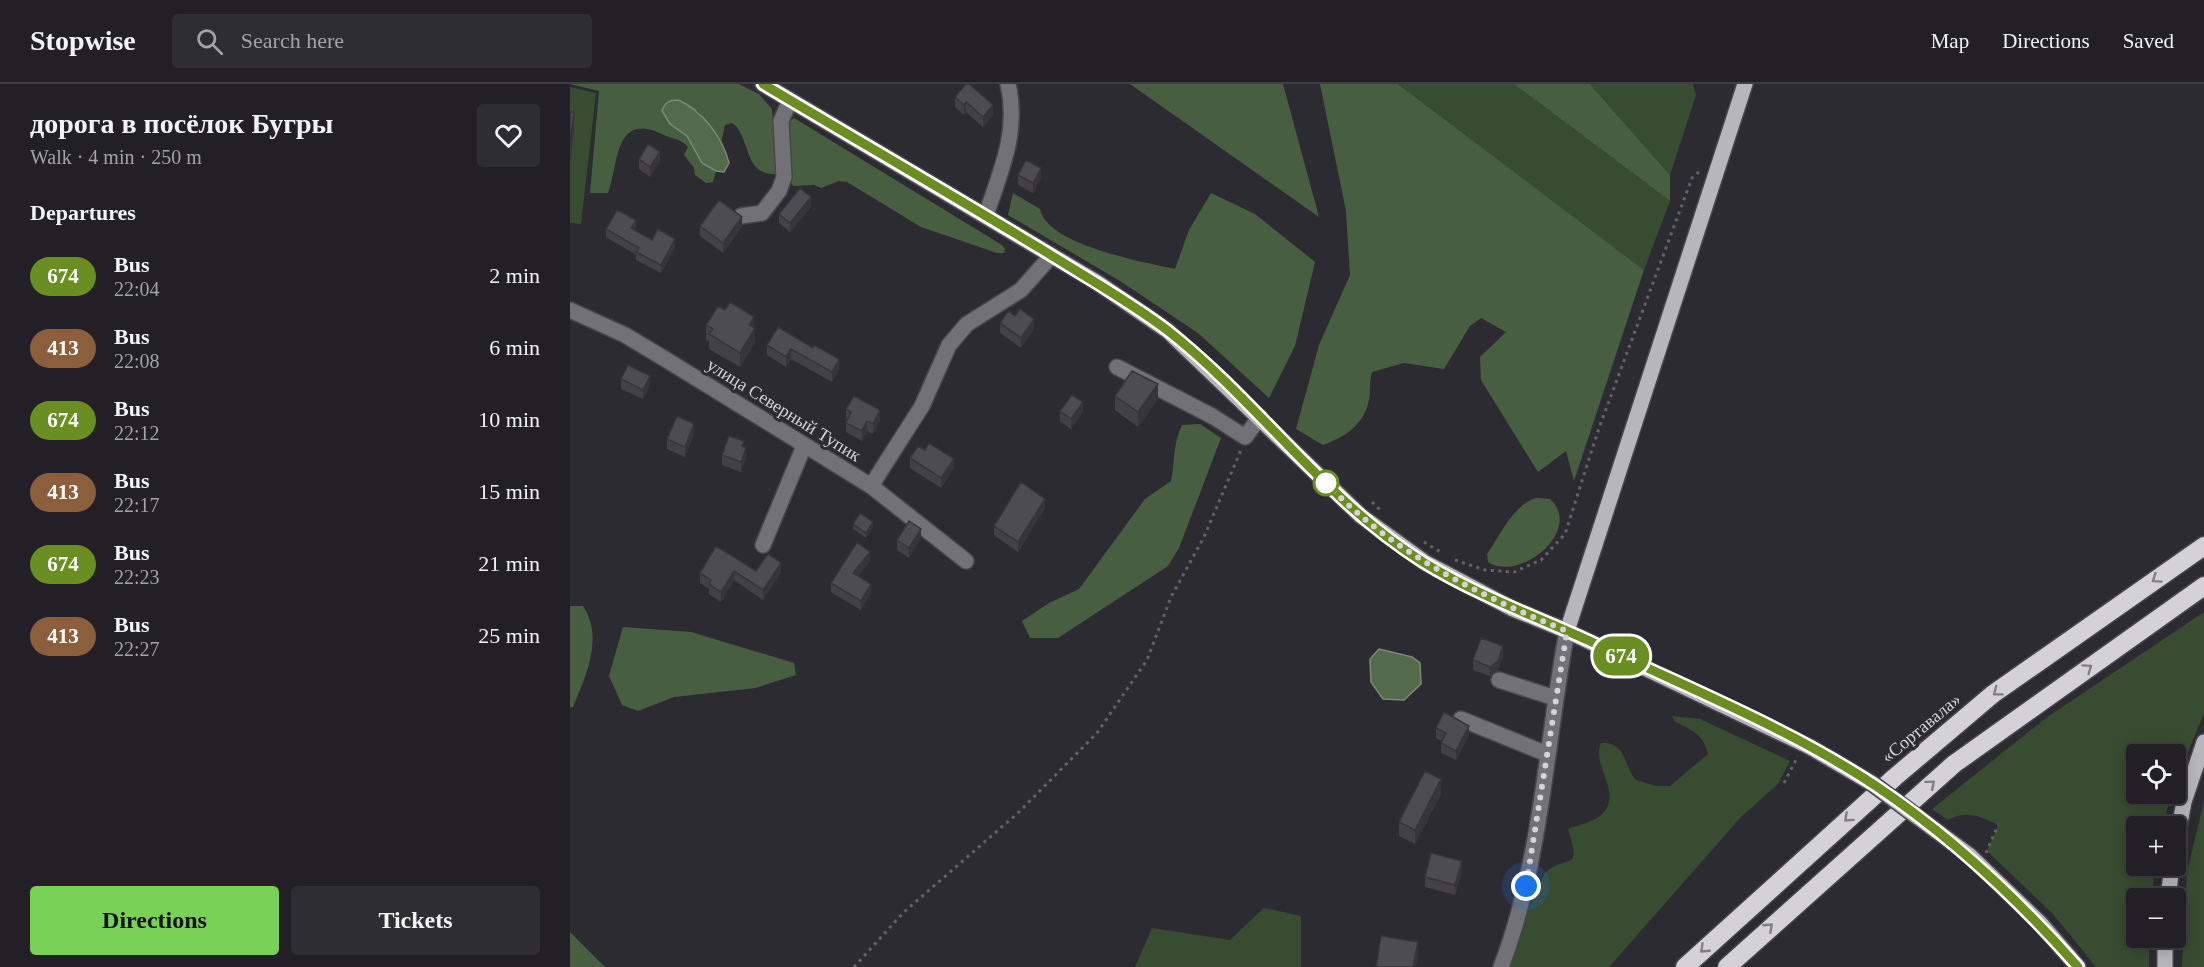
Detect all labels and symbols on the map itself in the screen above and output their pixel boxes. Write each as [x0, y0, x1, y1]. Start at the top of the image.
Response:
street label: улица Северный Тупик [703, 354, 865, 466]
unlabelled marker [1313, 470, 1339, 496]
one-way arrow [2151, 572, 2162, 583]
line badge: 674 [1586, 636, 1656, 676]
one-way arrow [2081, 664, 2092, 675]
one-way arrow [1992, 684, 2003, 695]
street label: «Сортавала» [1877, 689, 1965, 767]
one-way arrow [1924, 780, 1935, 791]
one-way arrow [1844, 811, 1855, 822]
your location [1511, 871, 1541, 901]
one-way arrow [1763, 923, 1773, 934]
one-way arrow [1700, 942, 1711, 953]

